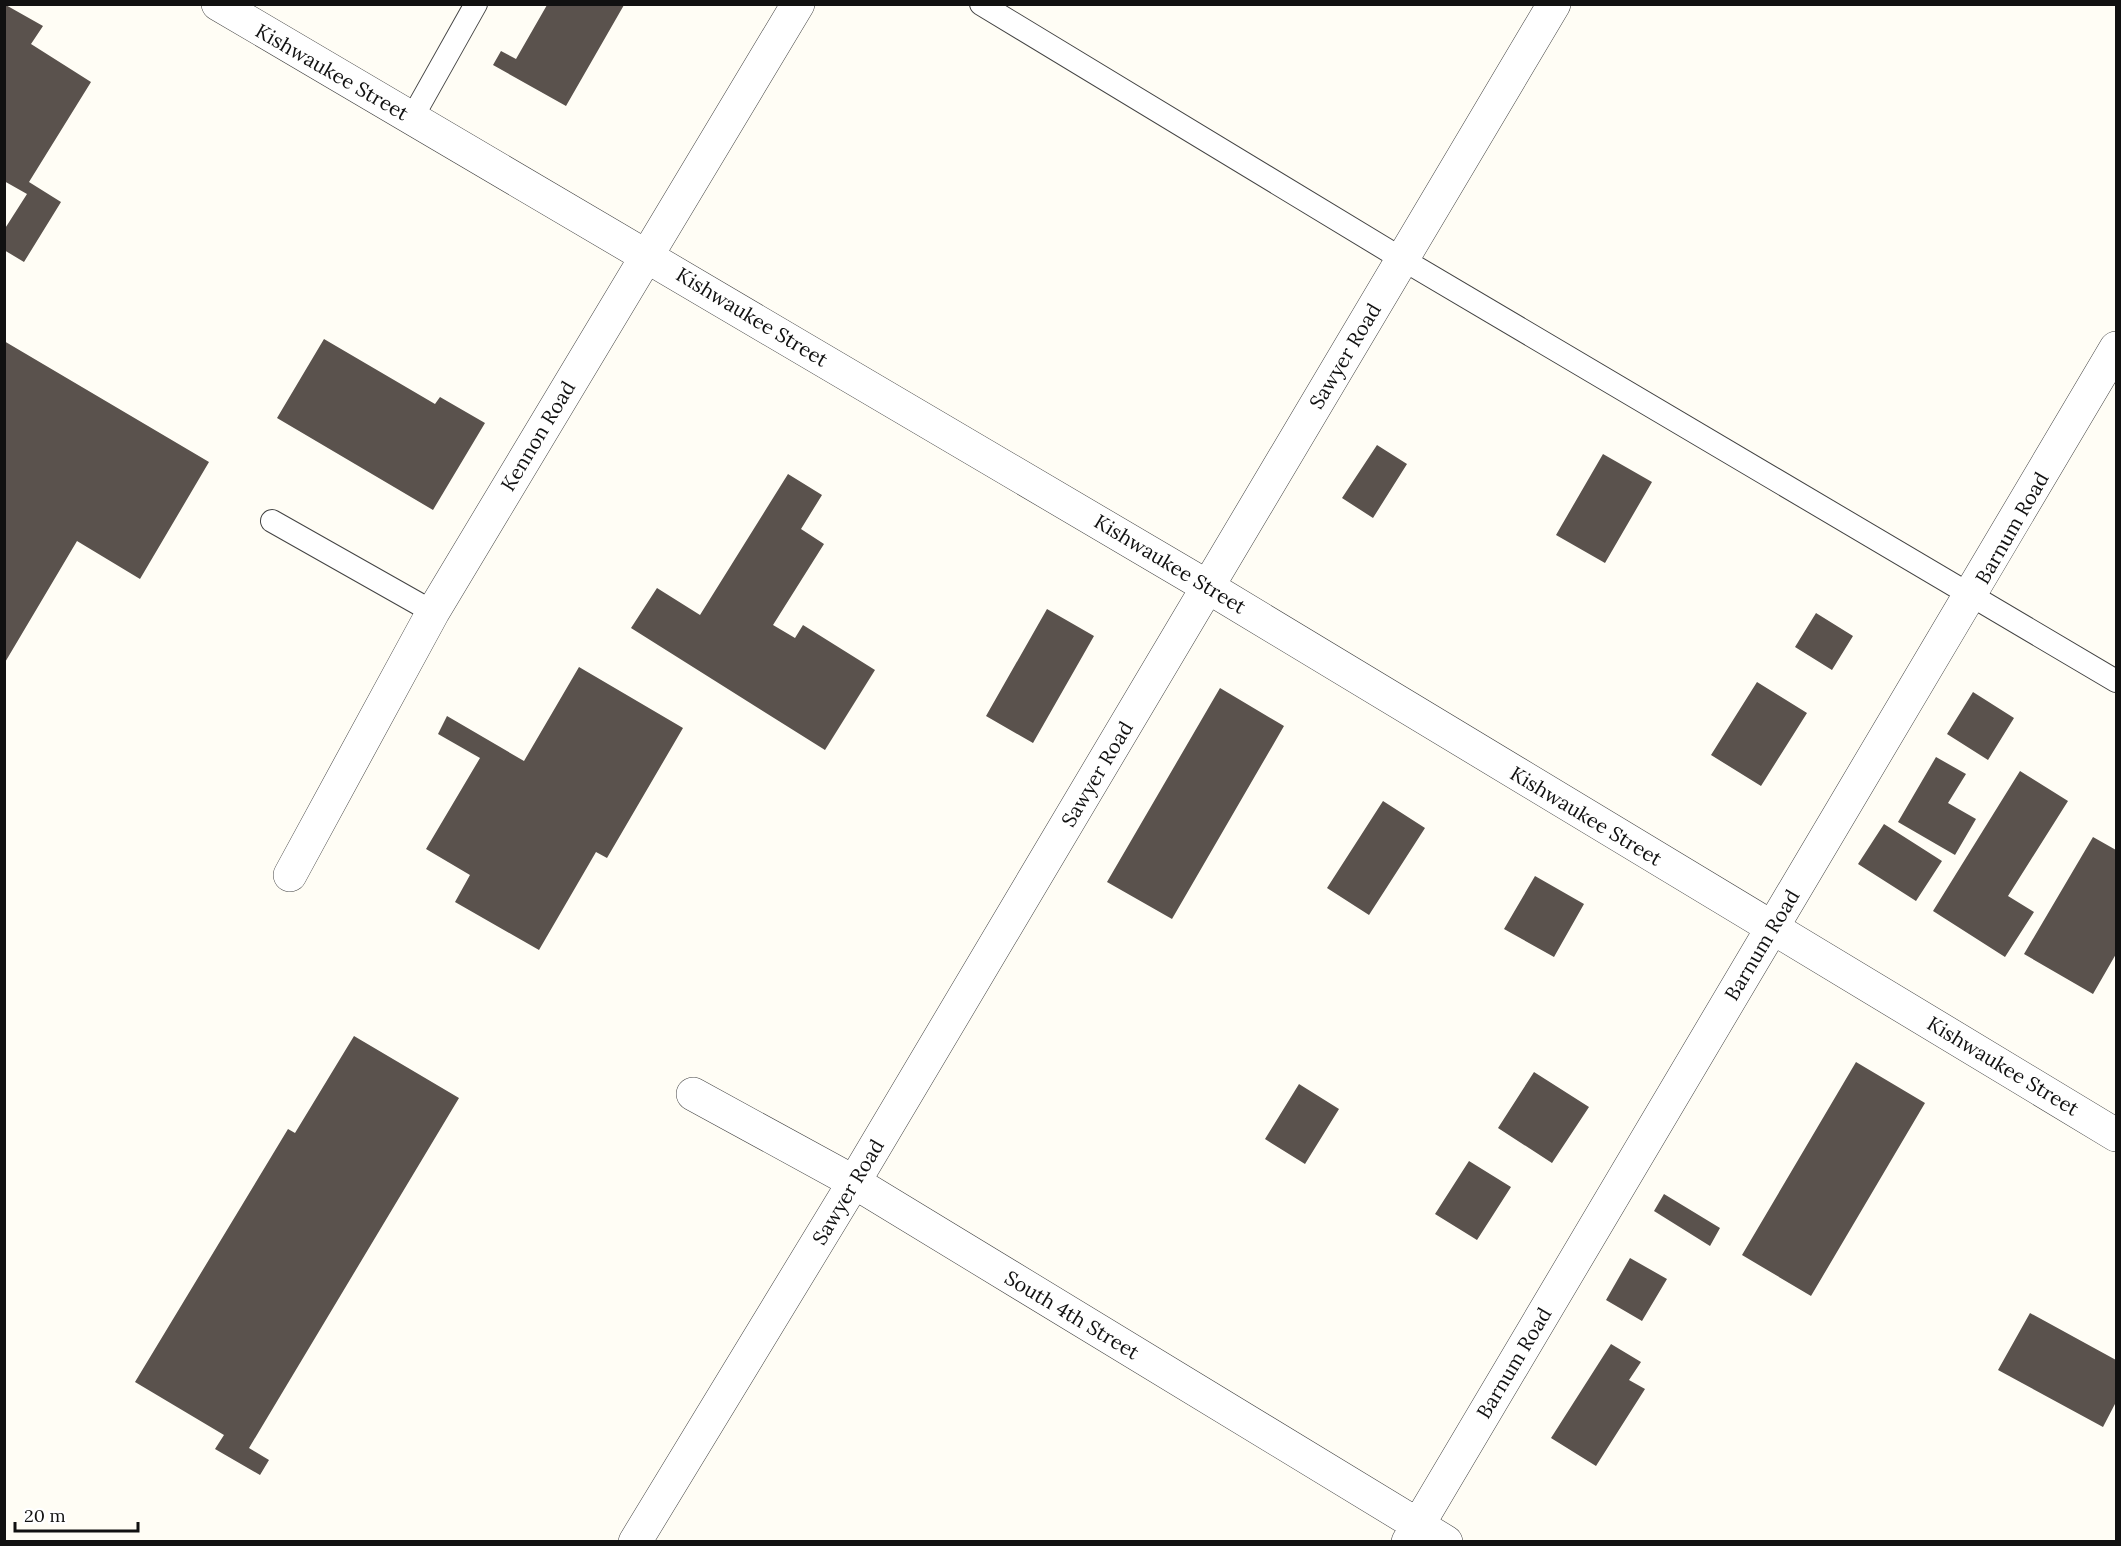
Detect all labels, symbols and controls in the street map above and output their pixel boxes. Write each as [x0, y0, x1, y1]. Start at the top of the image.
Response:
street label: Kishwaukee Street [251, 18, 413, 126]
street label: Kishwaukee Street [672, 261, 833, 372]
street label: Sawyer Road [1303, 298, 1386, 413]
street label: Kennon Road [495, 376, 580, 495]
street label: Barnum Road [1969, 467, 2054, 588]
street label: Kishwaukee Street [1090, 508, 1251, 619]
street label: Sawyer Road [1055, 716, 1138, 831]
street label: Kishwaukee Street [1506, 760, 1667, 871]
street label: Barnum Road [1719, 885, 1805, 1005]
street label: Kishwaukee Street [1923, 1010, 2084, 1121]
street label: Sawyer Road [806, 1134, 889, 1249]
street label: South 4th Street [1000, 1265, 1144, 1365]
street label: Barnum Road [1471, 1303, 1557, 1423]
scale bar [15, 1495, 138, 1533]
text: 20 m [24, 1504, 66, 1527]

